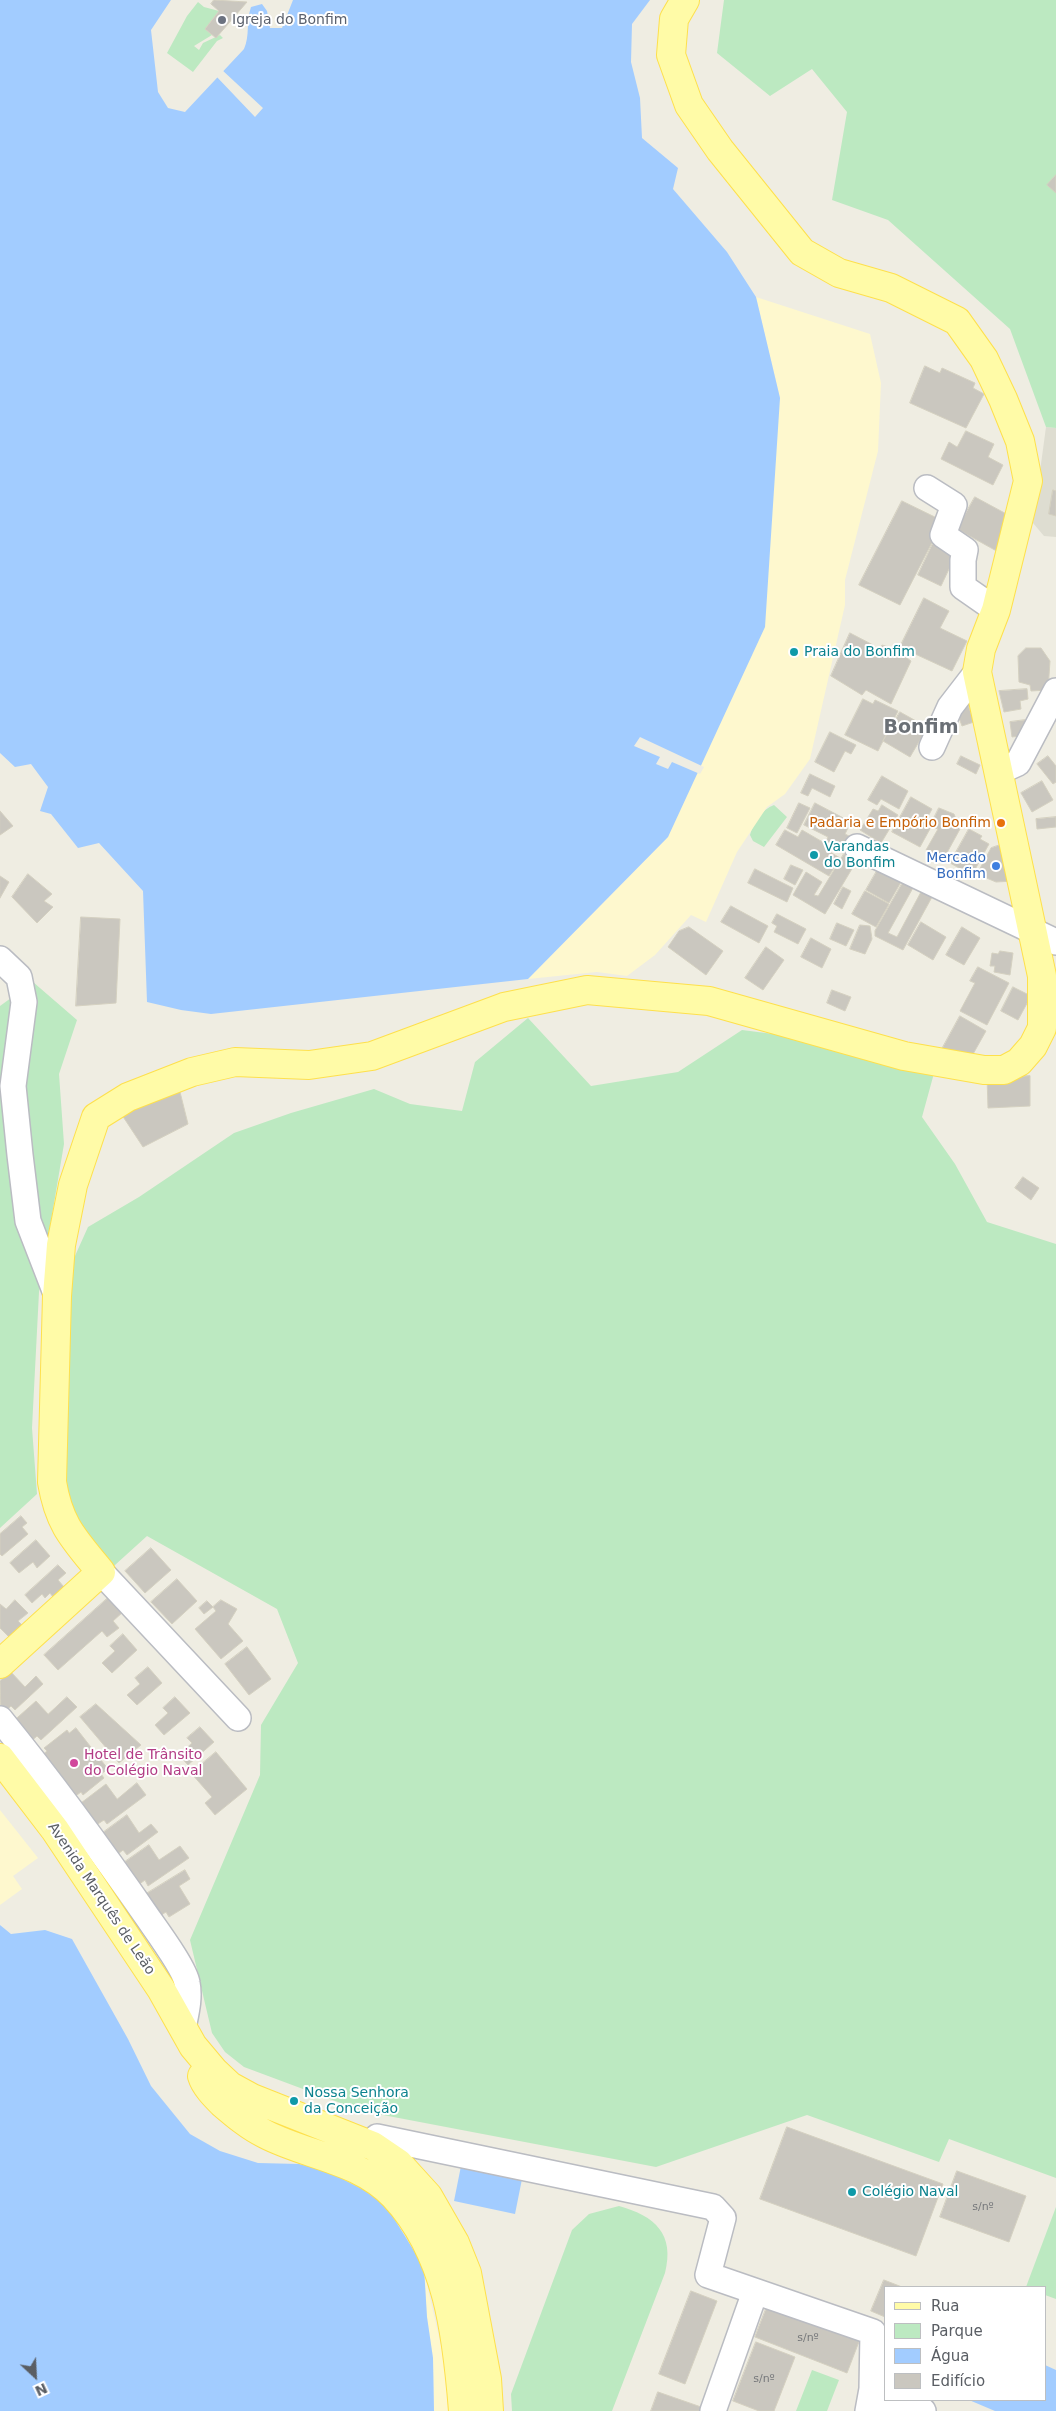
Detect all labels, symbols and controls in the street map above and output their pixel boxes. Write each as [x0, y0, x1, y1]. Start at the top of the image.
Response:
place label: Igreja do Bonfim [232, 12, 347, 28]
marker: Igreja do Bonfim [216, 14, 228, 26]
place label: Praia do Bonfim [804, 644, 915, 660]
marker: Praia do Bonfim [788, 646, 800, 658]
district label: Bonfim [884, 717, 958, 739]
place label: Padaria e Empório Bonfim [809, 815, 991, 831]
marker: Padaria e Empório Bonfim [995, 817, 1007, 829]
place label: Varandas do Bonfim [824, 839, 895, 872]
marker: Varandas do Bonfim [808, 849, 820, 861]
place label: Mercado Bonfim [926, 850, 986, 882]
marker: Mercado Bonfim [990, 860, 1002, 872]
place label: Hotel de Trânsito do Colégio Naval [84, 1747, 202, 1780]
marker: Hotel de Trânsito do Colégio Naval [68, 1757, 80, 1769]
street label: Avenida Marquês de Leão [44, 1820, 158, 1978]
place label: Nossa Senhora da Conceição [304, 2085, 409, 2118]
marker: Nossa Senhora da Conceição [288, 2095, 300, 2107]
place label: Colégio Naval [862, 2184, 958, 2200]
marker: Colégio Naval [846, 2186, 858, 2198]
house number: s/nº [972, 2200, 994, 2214]
legend [884, 2286, 1046, 2401]
text: Rua [931, 2297, 959, 2315]
text: Parque [931, 2322, 983, 2340]
house number: s/nº [797, 2331, 819, 2345]
text: Água [931, 2347, 969, 2365]
north arrow [10, 2351, 60, 2401]
house number: s/nº [753, 2372, 775, 2386]
text: Edifício [931, 2372, 985, 2390]
text: N [33, 2380, 50, 2399]

